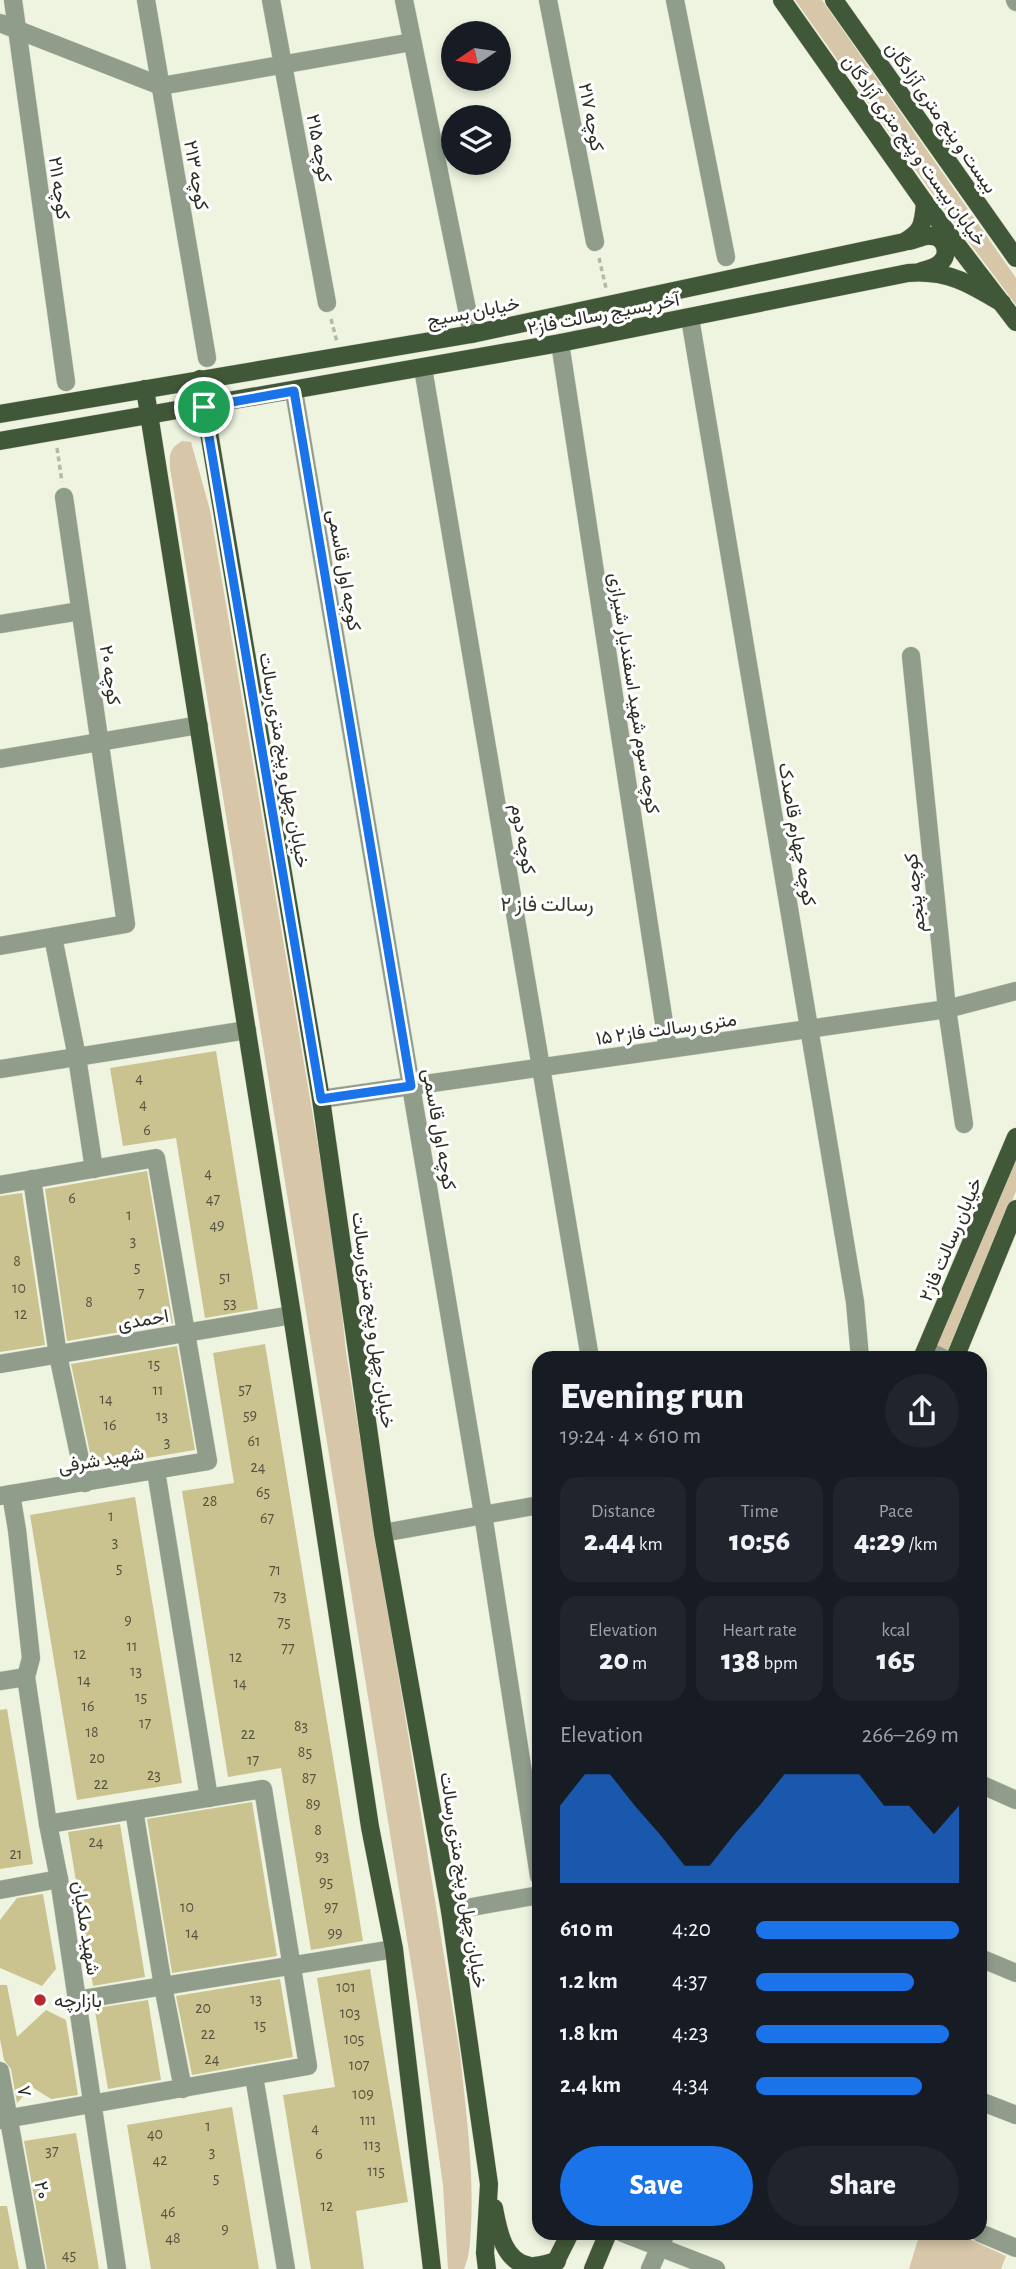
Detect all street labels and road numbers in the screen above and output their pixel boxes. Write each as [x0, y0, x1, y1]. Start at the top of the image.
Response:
street label: بیست و پنج متری آزادگان [879, 38, 1001, 199]
street label: خیابان بیست و پنج متری آزادگان [836, 51, 990, 251]
street label: کوچه ۲۱۷ [572, 81, 606, 154]
street label: کوچه ۲۱۵ [300, 112, 334, 185]
street label: کوچه ۲۱۳ [177, 139, 211, 212]
street label: کوچه ۲۱۱ [42, 155, 72, 221]
street label: آخر بسیج رسالت فاز۲ [525, 289, 683, 342]
street label: خیابان بسیج [425, 294, 522, 334]
street label: کوچه اول قاسمی [321, 508, 364, 633]
street label: کوچه سوم شهید اسفندیار شیرازی [602, 571, 662, 816]
street label: ۲۰ کوچه [93, 644, 123, 707]
street label: خیابان چهل و پنج متری رسالت [252, 651, 312, 870]
street label: کوچه چهارم قاصدک [772, 761, 818, 908]
street label: کوچه دوم [504, 802, 538, 877]
street label: کوچه پنجم [902, 852, 932, 934]
street label: ۱۵ متری رسالت فاز۲ [595, 1010, 738, 1050]
street label: کوچه اول قاسمی [416, 1067, 459, 1192]
street label: خیابان رسالت فاز۲ [917, 1175, 987, 1305]
street label: خیابان چهل و پنج متری رسالت [345, 1211, 397, 1430]
street label: احمدی [116, 1307, 170, 1335]
street label: شهید شرفی [57, 1444, 146, 1478]
street label: خیابان چهل و پنج متری رسالت [433, 1771, 489, 1990]
street label: شهید ملکیان [68, 1880, 102, 1977]
street label: ۷ [13, 2084, 34, 2098]
street label: ۲۰ [31, 2180, 52, 2201]

